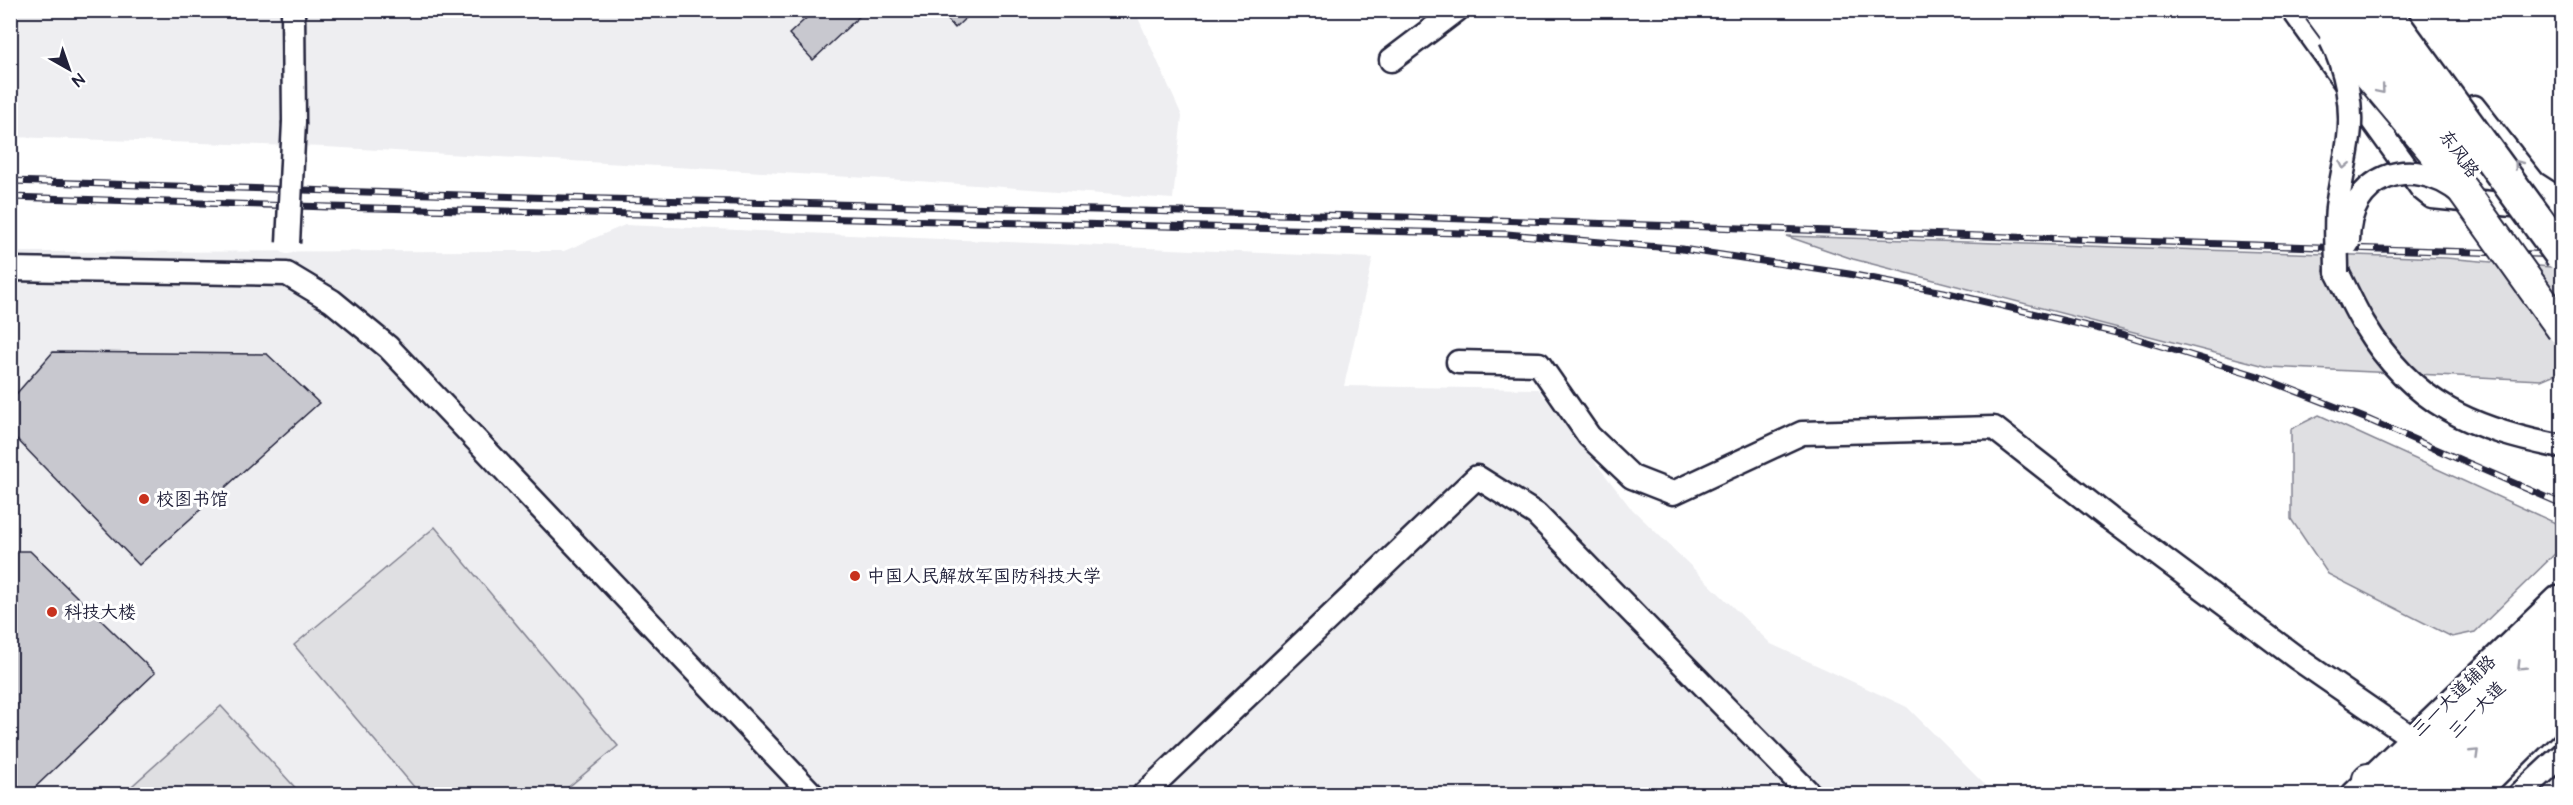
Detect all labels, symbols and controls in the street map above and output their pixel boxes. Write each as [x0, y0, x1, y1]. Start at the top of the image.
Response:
north arrow [39, 39, 99, 99]
text: N [67, 68, 89, 91]
one-way arrow [2374, 83, 2385, 94]
street label: 东风路 [2433, 125, 2485, 183]
one-way arrow [2338, 160, 2351, 170]
one-way arrow [2514, 160, 2525, 171]
place label: 校图书馆 [156, 487, 228, 512]
marker: 校图书馆 [137, 492, 151, 506]
place label: 中国人民解放军国防科技大学 [867, 564, 1101, 589]
marker: 中国人民解放军国防科技大学 [848, 569, 862, 583]
place label: 科技大楼 [64, 600, 136, 625]
marker: 科技大楼 [45, 605, 59, 619]
street label: 三一大道辅路 [2408, 651, 2500, 741]
one-way arrow [2517, 659, 2528, 670]
street label: 三一大道 [2444, 677, 2510, 743]
one-way arrow [2467, 750, 2478, 761]

